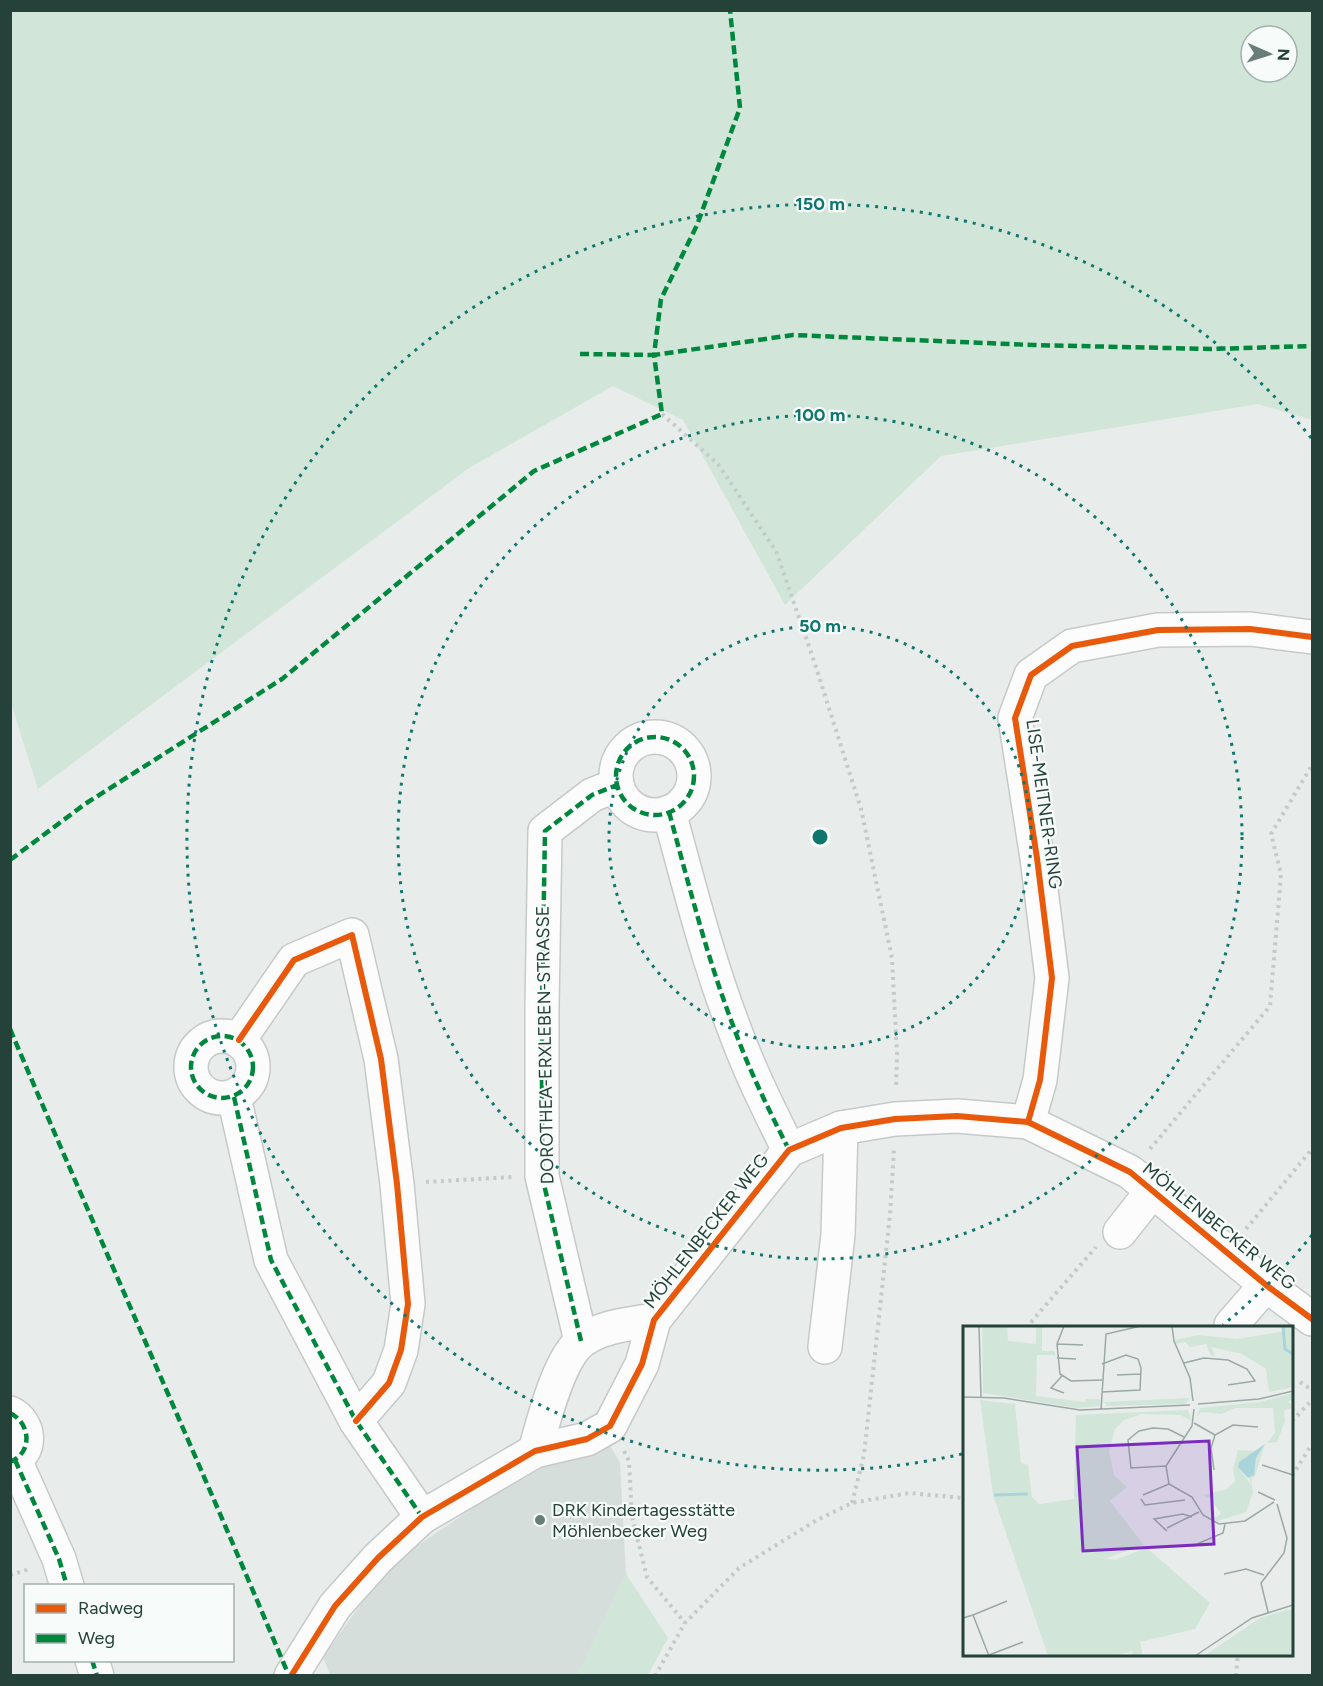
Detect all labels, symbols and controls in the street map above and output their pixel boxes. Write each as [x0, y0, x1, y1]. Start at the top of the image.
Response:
north arrow [1239, 24, 1299, 84]
text: N [1274, 48, 1293, 61]
text: 150 m [795, 193, 845, 215]
text: 100 m [795, 404, 845, 426]
text: 50 m [799, 615, 841, 637]
street label: LISE-MEITNER-RING [1021, 718, 1067, 891]
centre of rings [810, 827, 830, 847]
street label: DOROTHEA-ERXLEBEN-STRASSE [532, 906, 558, 1184]
street label: MÖHLENBECKER WEG [639, 1149, 773, 1313]
street label: MÖHLENBECKER WEG [1138, 1158, 1300, 1295]
inset map [963, 1326, 1293, 1656]
place label: DRK Kindertagesstätte Möhlenbecker Weg [552, 1499, 735, 1542]
marker: DRK Kindertagesstätte Möhlenbecker Weg [533, 1513, 547, 1527]
legend [24, 1584, 234, 1662]
text: Radweg [78, 1597, 143, 1619]
text: Weg [78, 1627, 115, 1649]

